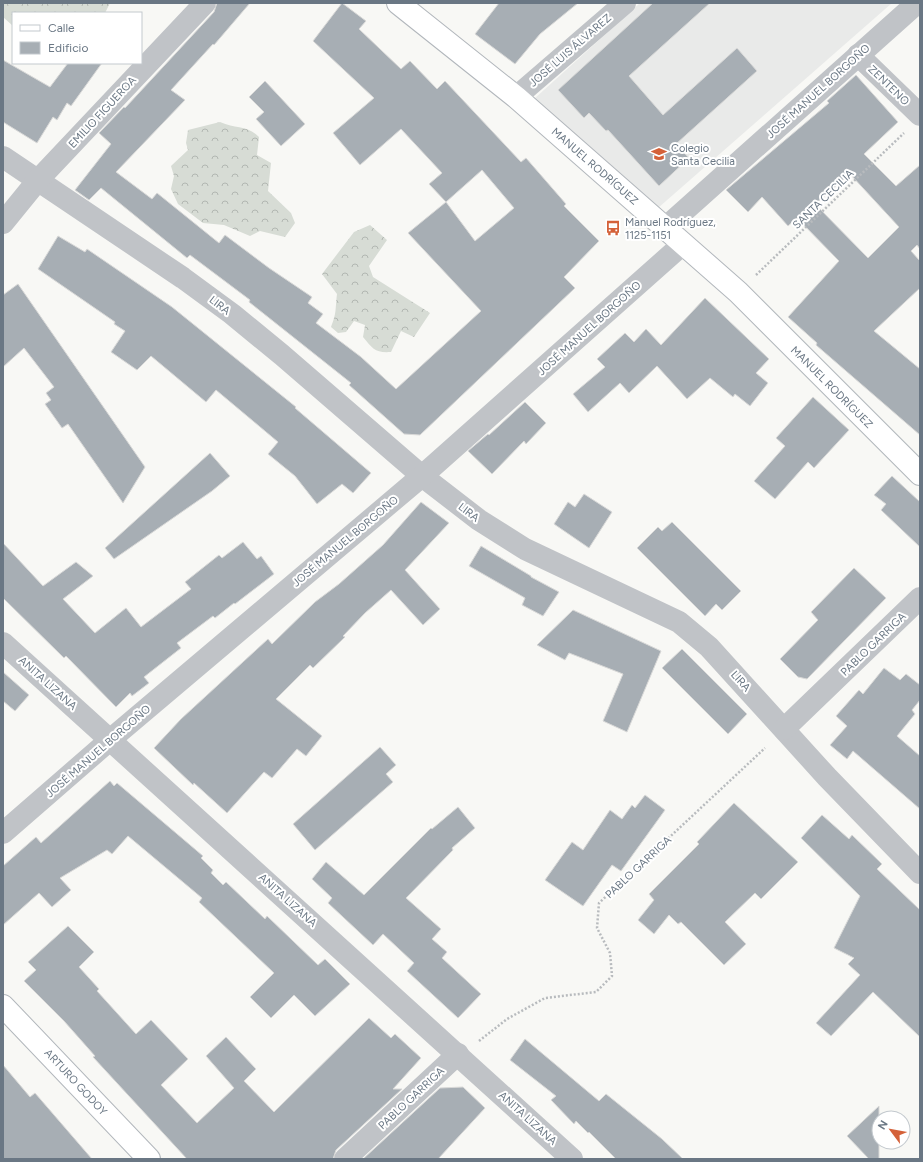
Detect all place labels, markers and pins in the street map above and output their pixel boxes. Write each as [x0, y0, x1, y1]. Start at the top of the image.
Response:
place label: Colegio Santa Cecilia [671, 142, 735, 168]
school or university icon: Colegio Santa Cecilia [650, 145, 668, 163]
place label: Manuel Rodríguez, 1125-1151 [625, 216, 716, 242]
bus stop icon: Manuel Rodríguez, 1125-1151 [604, 219, 622, 237]

